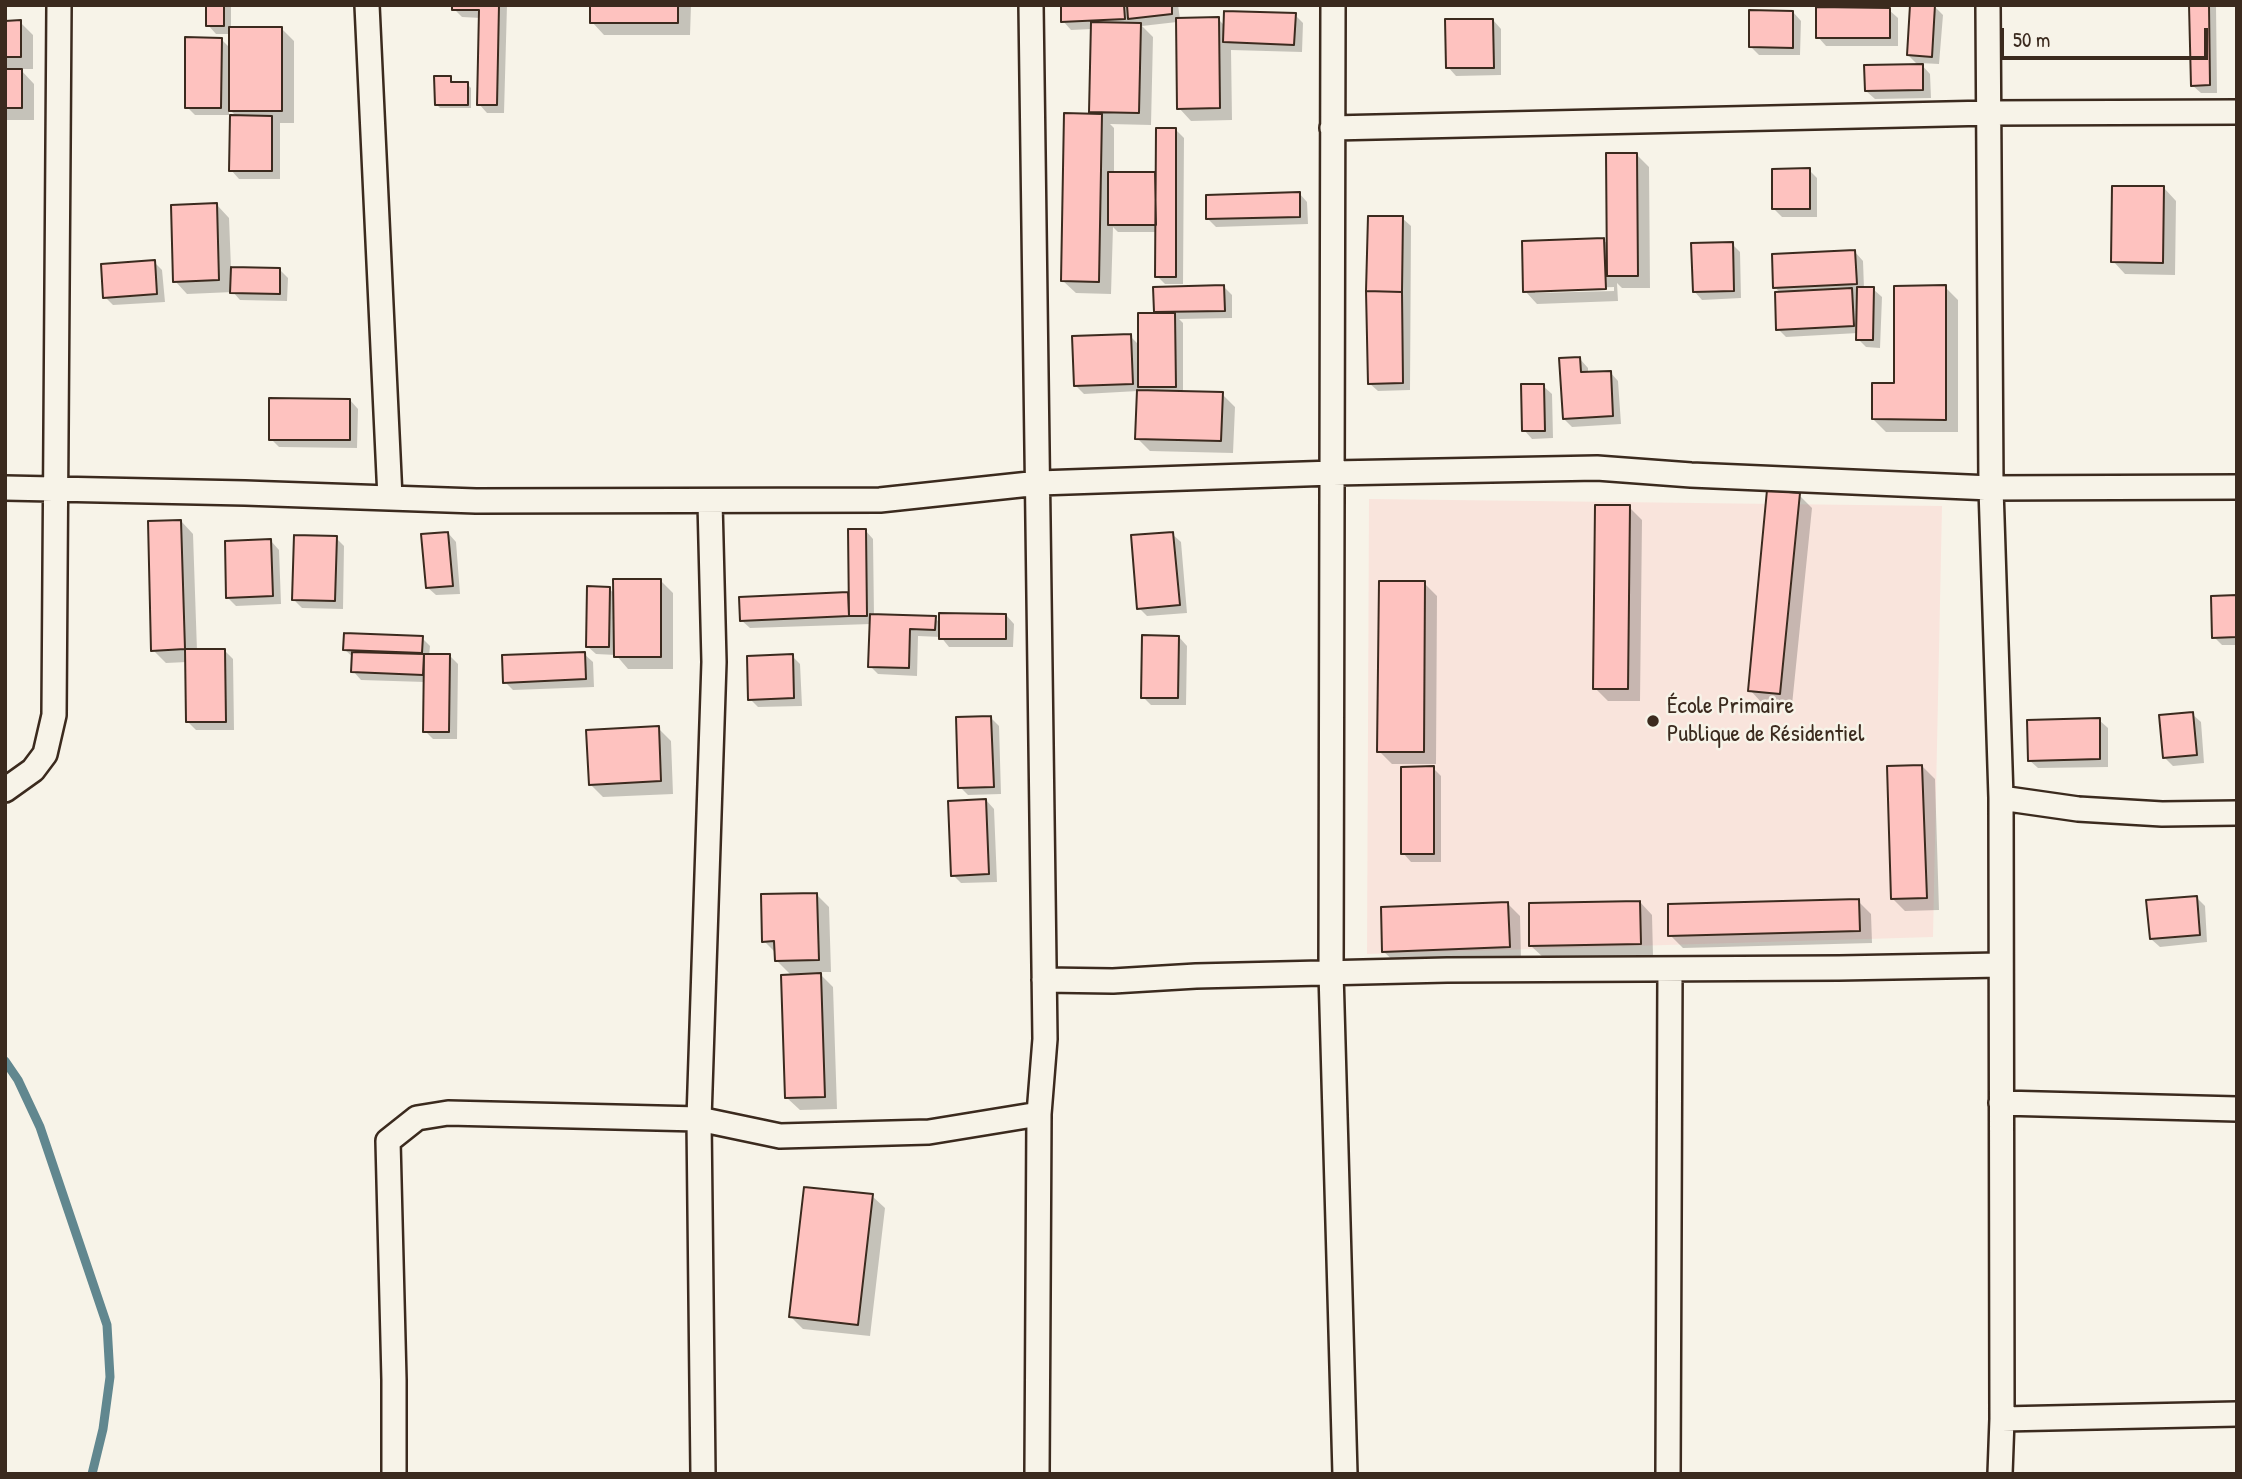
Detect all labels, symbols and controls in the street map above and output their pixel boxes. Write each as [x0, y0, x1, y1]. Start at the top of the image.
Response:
scale bar [2004, 14, 2212, 58]
text: 50 m [2013, 25, 2050, 54]
place label: École Primaire Publique de Résidentiel [1667, 693, 1864, 749]
marker: École Primaire Publique de Résidentiel [1645, 713, 1661, 729]

